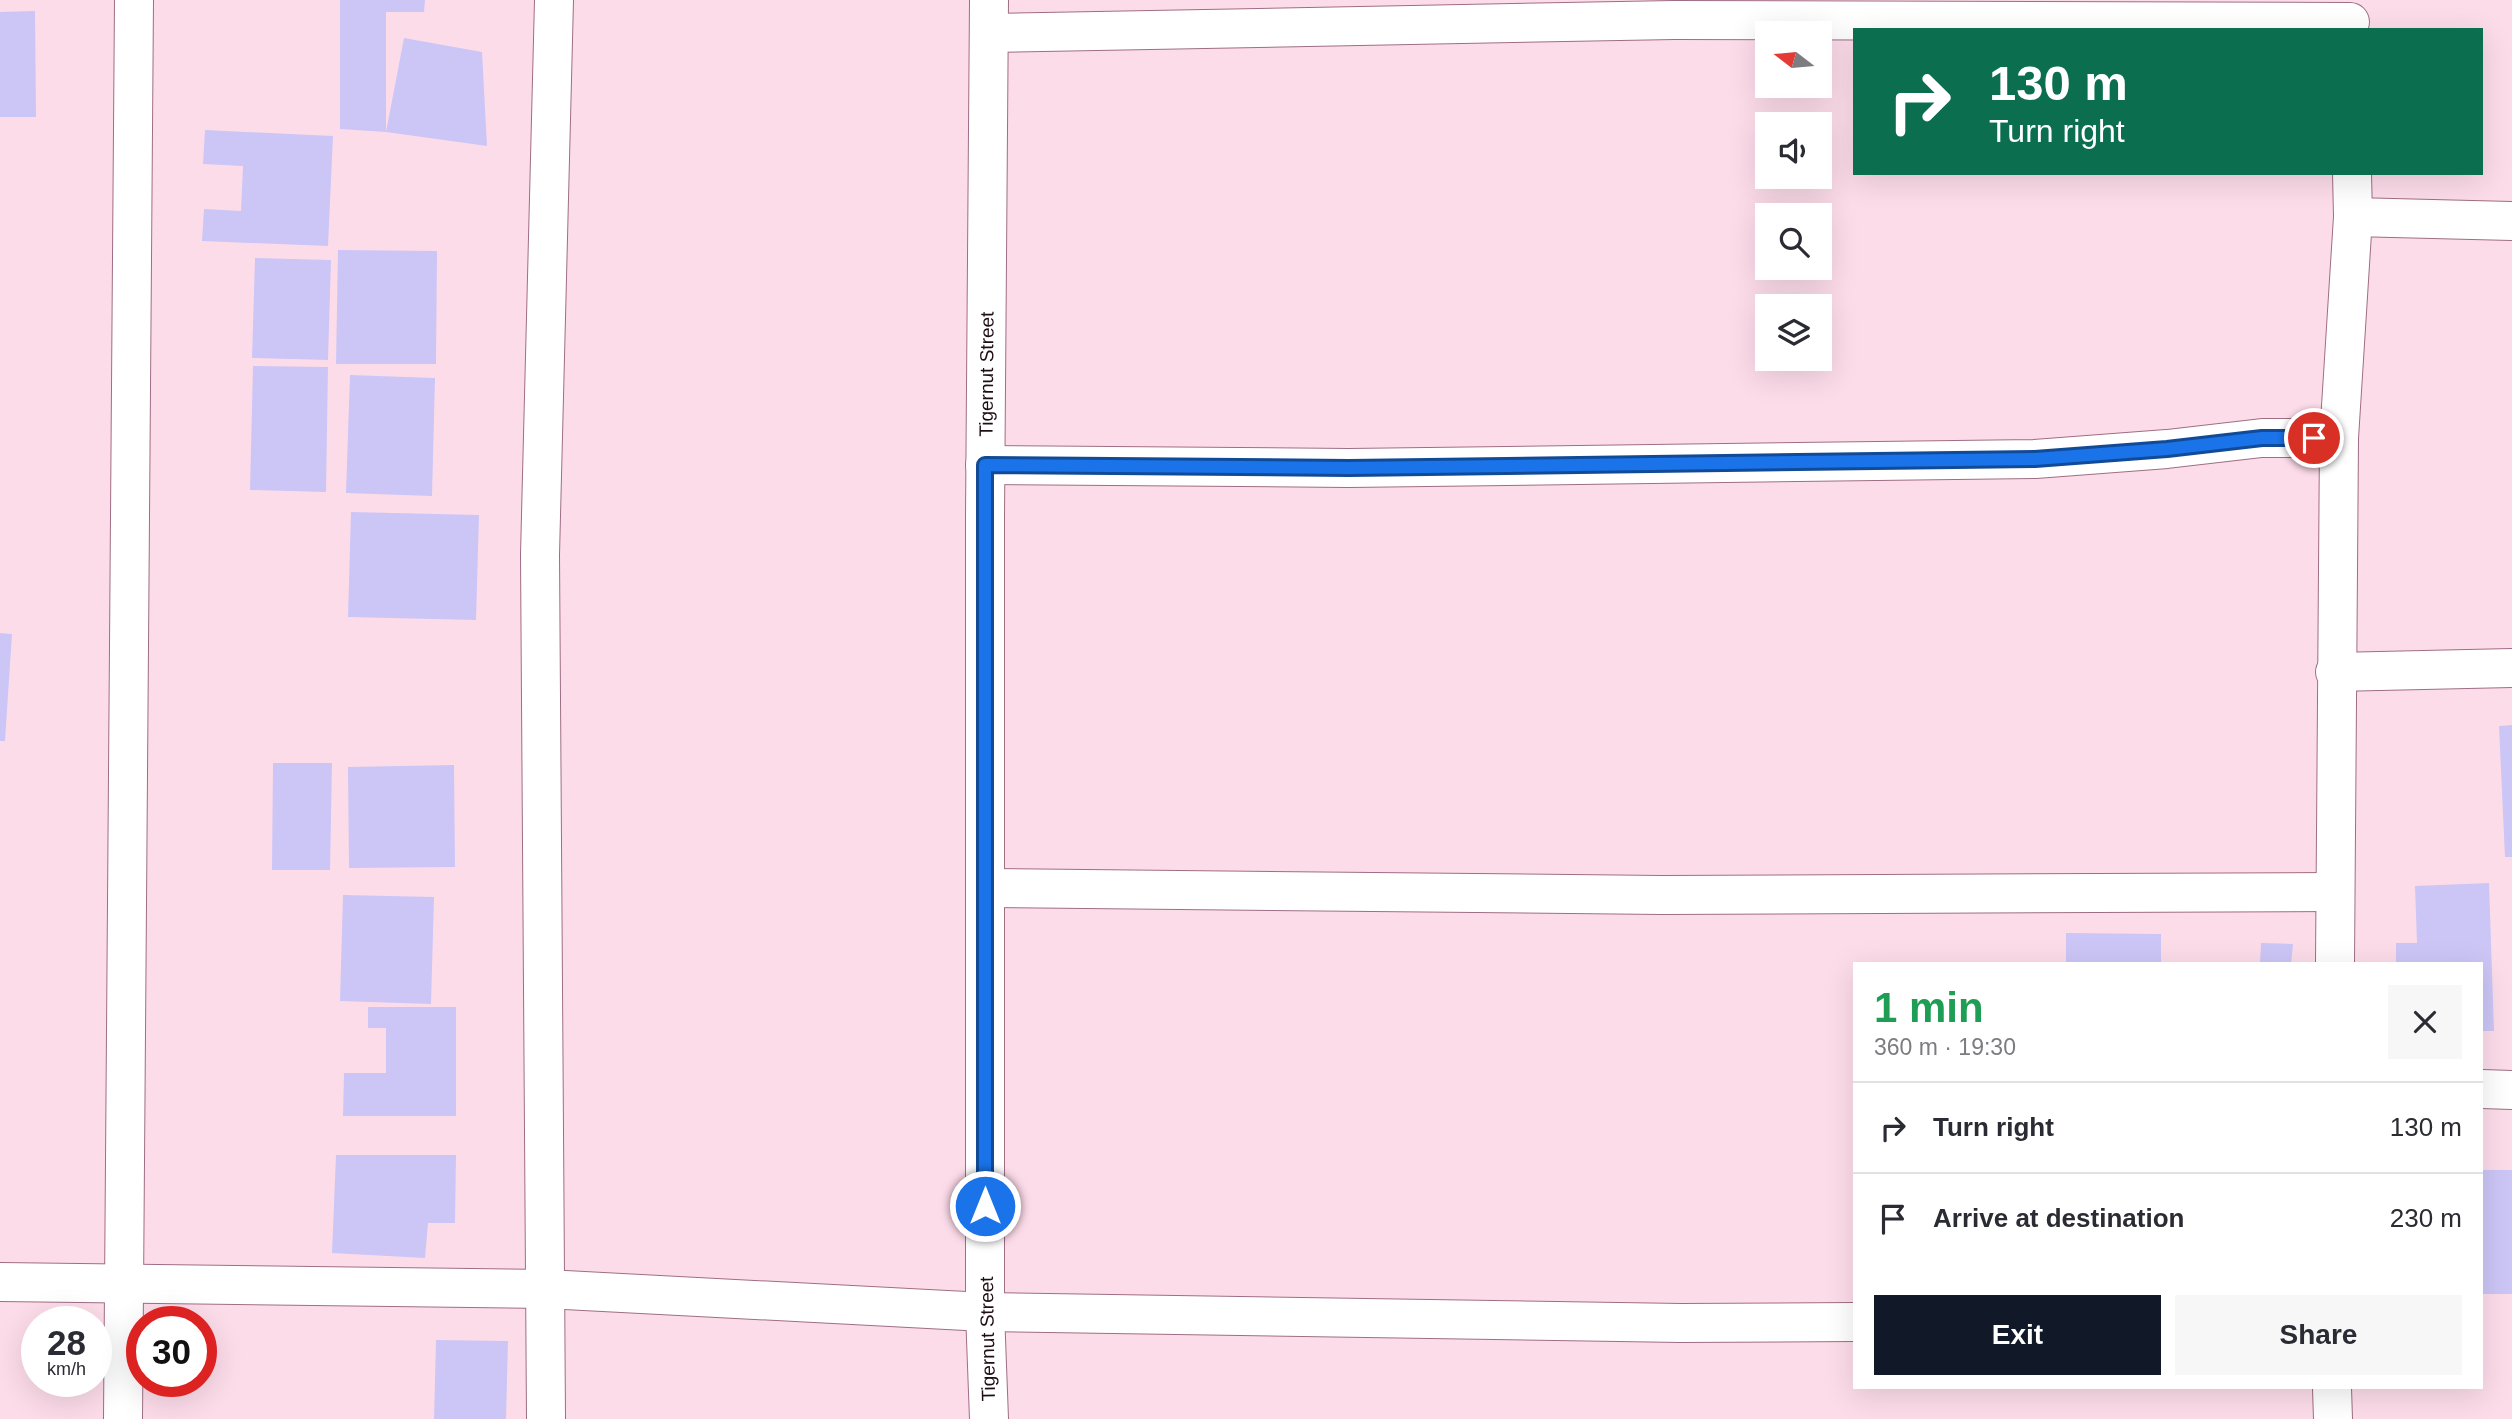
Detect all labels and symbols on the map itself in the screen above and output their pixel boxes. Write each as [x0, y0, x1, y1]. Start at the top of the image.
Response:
north arrow [1755, 21, 1832, 98]
street label: Tigernut Street [976, 311, 998, 437]
pin [2284, 408, 2344, 468]
position arrow [948, 1169, 1022, 1243]
street label: Tigernut Street [976, 1276, 999, 1402]
speed limit sign: 30 [126, 1306, 217, 1397]

